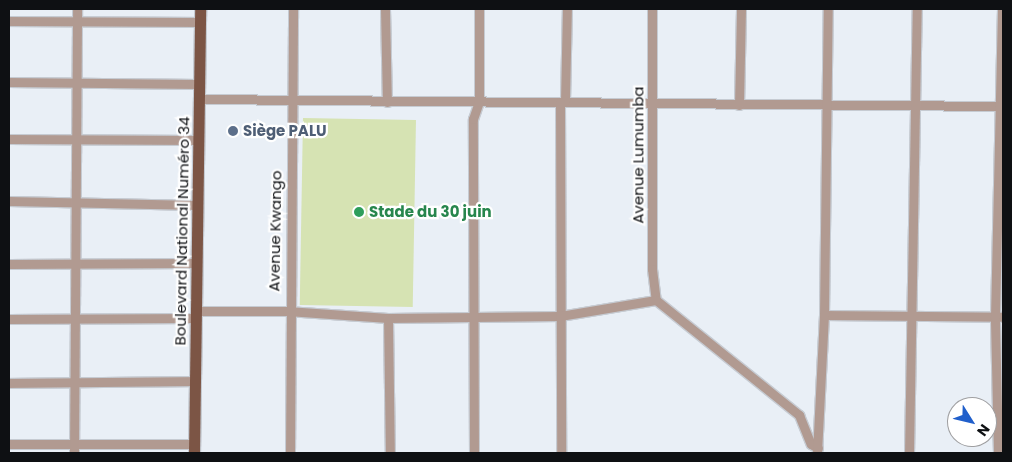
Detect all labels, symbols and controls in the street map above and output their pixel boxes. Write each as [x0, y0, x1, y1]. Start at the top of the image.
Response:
street label: Avenue Lumumba [629, 86, 647, 224]
street label: Boulevard National Numéro 34 [171, 116, 193, 346]
place label: Siège PALU [243, 122, 327, 140]
marker: Siège PALU [227, 125, 239, 137]
street label: Avenue Kwango [265, 170, 285, 292]
place label: Stade du 30 juin [369, 203, 492, 221]
marker: Stade du 30 juin [353, 206, 365, 218]
north arrow [947, 397, 997, 447]
text: N [972, 420, 995, 440]

